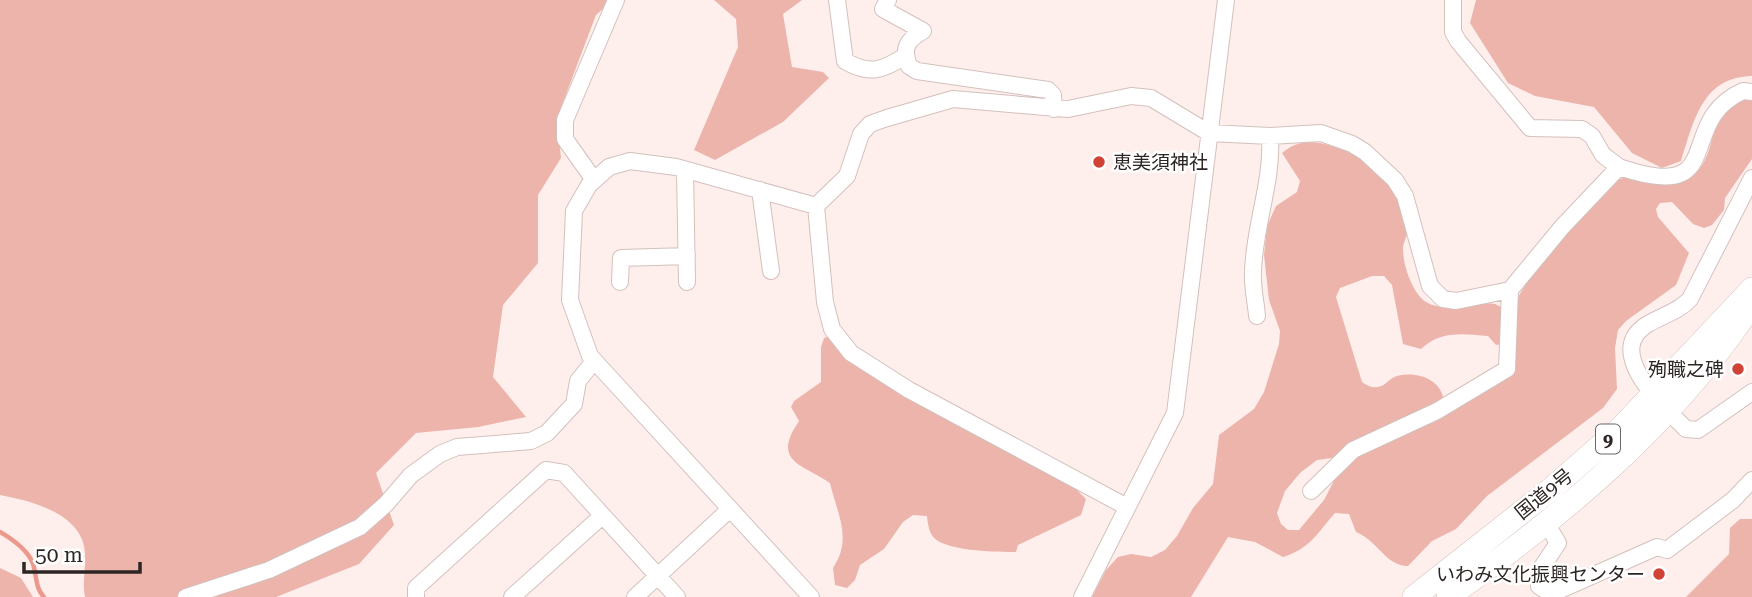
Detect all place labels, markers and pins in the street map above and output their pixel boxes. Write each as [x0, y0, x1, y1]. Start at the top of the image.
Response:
place label: 恵美須神社 [1113, 151, 1208, 174]
marker: 恵美須神社 [1091, 154, 1107, 170]
place label: 殉職之碑 [1648, 358, 1724, 381]
marker: 殉職之碑 [1730, 361, 1746, 377]
place label: いわみ文化振興センター [1436, 563, 1645, 586]
marker: いわみ文化振興センター [1651, 566, 1667, 582]

